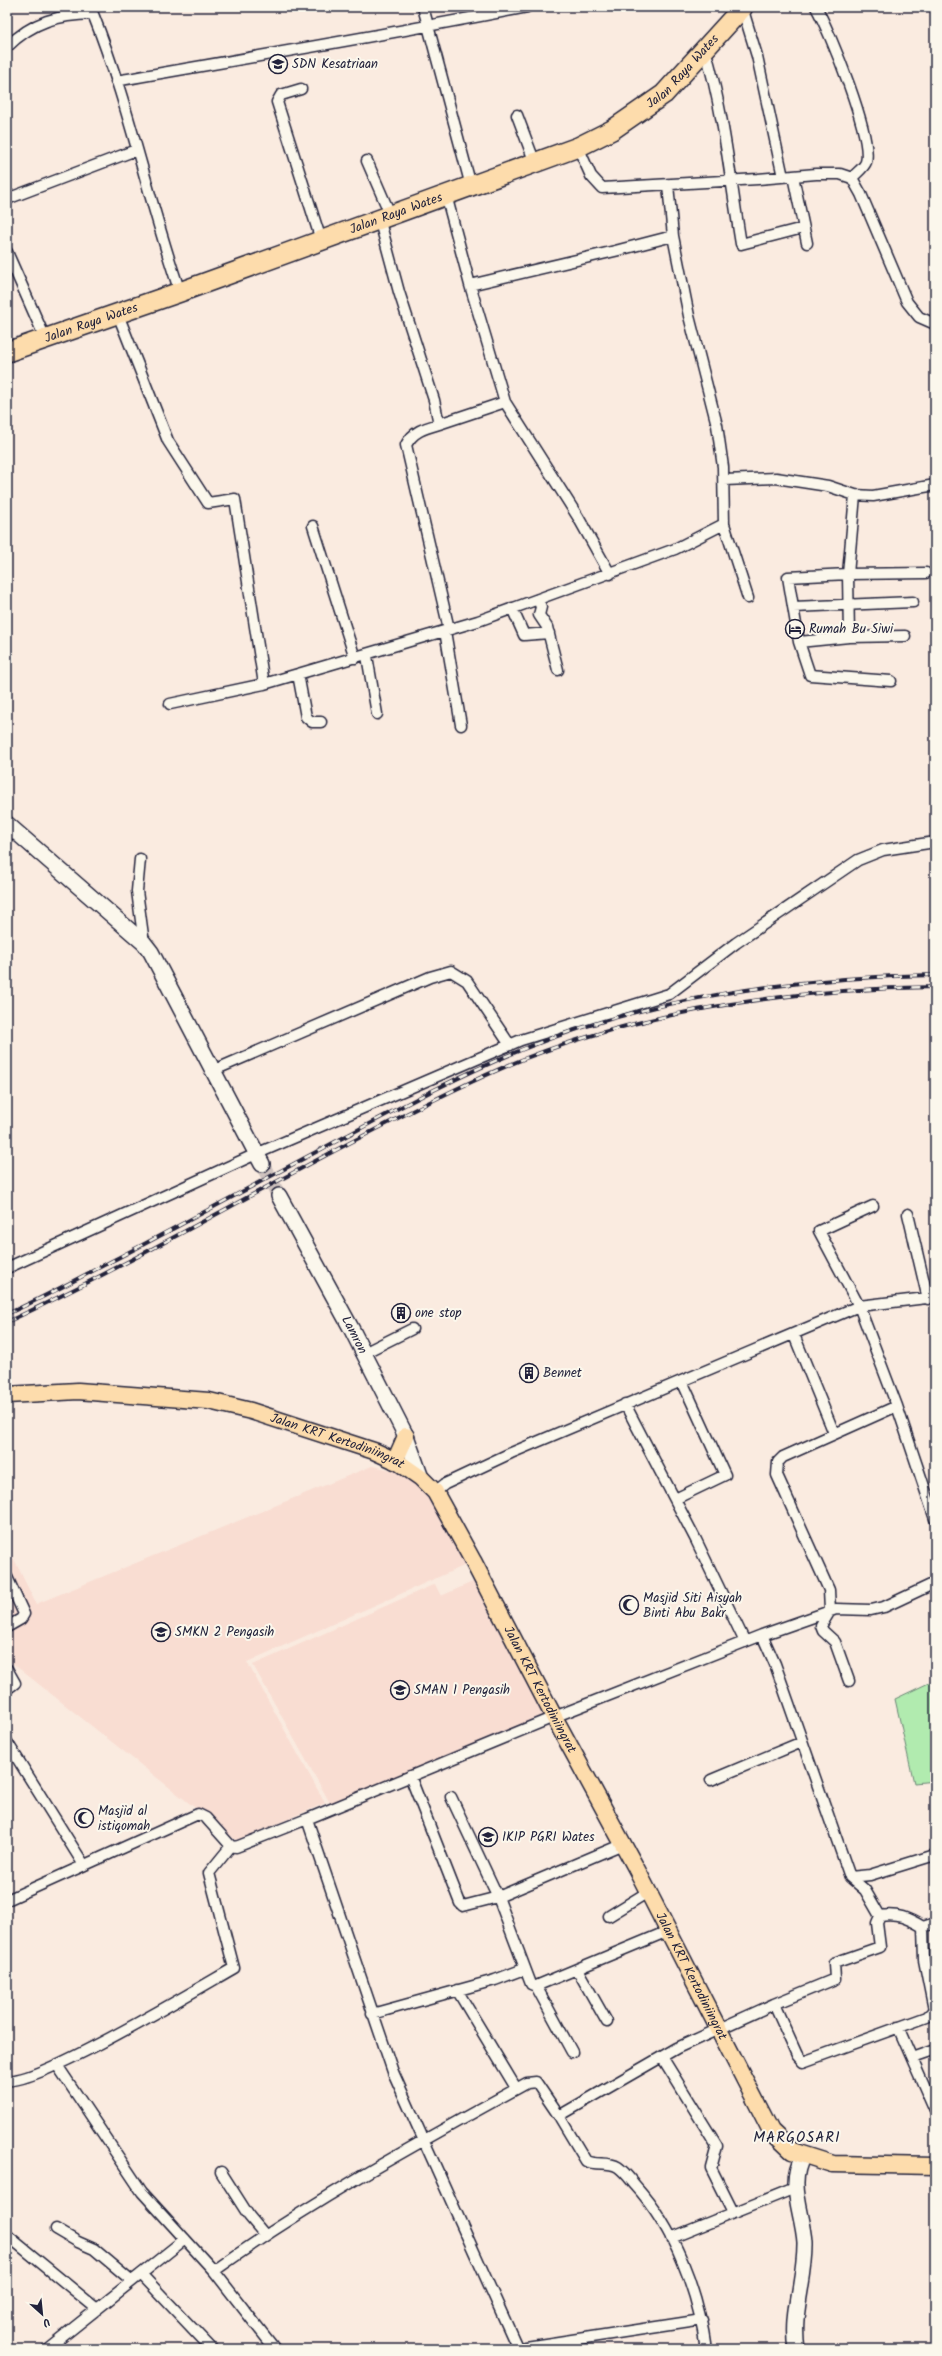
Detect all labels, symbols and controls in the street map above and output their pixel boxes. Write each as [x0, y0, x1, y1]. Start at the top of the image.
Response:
street label: Jalan Raya Wates [642, 29, 724, 114]
school or university icon: SDN Kesatriaan [267, 53, 289, 75]
place label: SDN Kesatriaan [292, 54, 378, 75]
street label: Jalan Raya Wates [347, 187, 446, 240]
street label: Jalan Raya Wates [42, 297, 141, 349]
hotel icon: Rumah Bu Siwi [784, 618, 806, 640]
place label: Rumah Bu Siwi [809, 619, 894, 640]
building icon: one stop [390, 1302, 412, 1324]
place label: one stop [415, 1303, 462, 1324]
street label: Lamron [336, 1312, 373, 1358]
building icon: Bennet [518, 1362, 540, 1384]
place label: Bennet [543, 1363, 583, 1384]
street label: Jalan KRT Kertodiniingrat [267, 1407, 410, 1475]
place label: Masjid Siti Aisyah Binti Abu Bakr [643, 1588, 742, 1624]
mosque icon: Masjid Siti Aisyah Binti Abu Bakr [618, 1594, 640, 1616]
school or university icon: SMKN 2 Pengasih [150, 1621, 172, 1643]
place label: SMKN 2 Pengasih [175, 1622, 274, 1643]
street label: Jalan KRT Kertodiniingrat [498, 1622, 583, 1758]
school or university icon: SMAN 1 Pengasih [389, 1679, 411, 1701]
place label: SMAN 1 Pengasih [414, 1680, 510, 1701]
place label: Masjid al istiqomah [98, 1801, 150, 1837]
mosque icon: Masjid al istiqomah [73, 1807, 95, 1829]
school or university icon: IKIP PGRI Wates [477, 1826, 499, 1848]
place label: IKIP PGRI Wates [502, 1827, 595, 1848]
street label: Jalan KRT Kertodiniingrat [650, 1908, 733, 2044]
district label: MARGOSARI [753, 2126, 841, 2150]
north arrow [22, 2294, 62, 2334]
text: U [39, 2313, 53, 2332]

